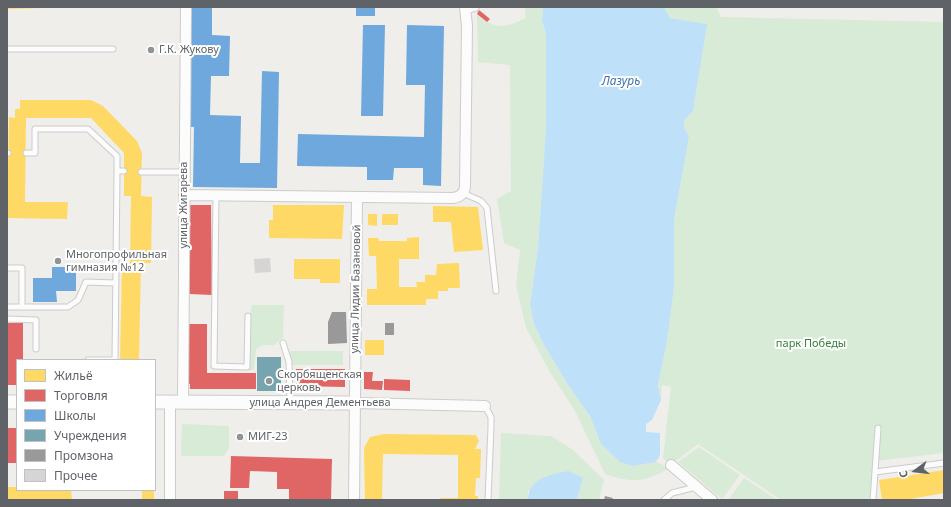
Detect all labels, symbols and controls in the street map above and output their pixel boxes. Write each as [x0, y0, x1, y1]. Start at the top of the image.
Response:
place label: Г.К. Жукову [159, 43, 219, 57]
marker: Г.К. Жукову [146, 45, 156, 55]
water label: Лазурь [602, 75, 640, 89]
street label: улица Жигарева [177, 162, 191, 248]
street label: улица Лидии Базановой [348, 224, 364, 354]
place label: Многопрофильная гимназия №12 [66, 248, 167, 274]
marker: Многопрофильная гимназия №12 [53, 256, 63, 266]
park label: парк Победы [776, 337, 846, 351]
legend [16, 359, 156, 491]
text: Жильё [54, 367, 93, 384]
place label: Скорбященская церковь [277, 368, 362, 394]
marker: Скорбященская церковь [264, 376, 274, 386]
text: Торговля [54, 387, 108, 404]
street label: улица Андрея Дементьева [249, 396, 391, 410]
text: Школы [54, 407, 96, 424]
text: Учреждения [54, 427, 127, 444]
place label: МИГ-23 [248, 430, 288, 444]
marker: МИГ-23 [235, 432, 245, 442]
text: Промзона [54, 447, 113, 464]
north arrow [895, 451, 935, 491]
text: Прочее [54, 467, 97, 484]
text: С [895, 469, 911, 480]

